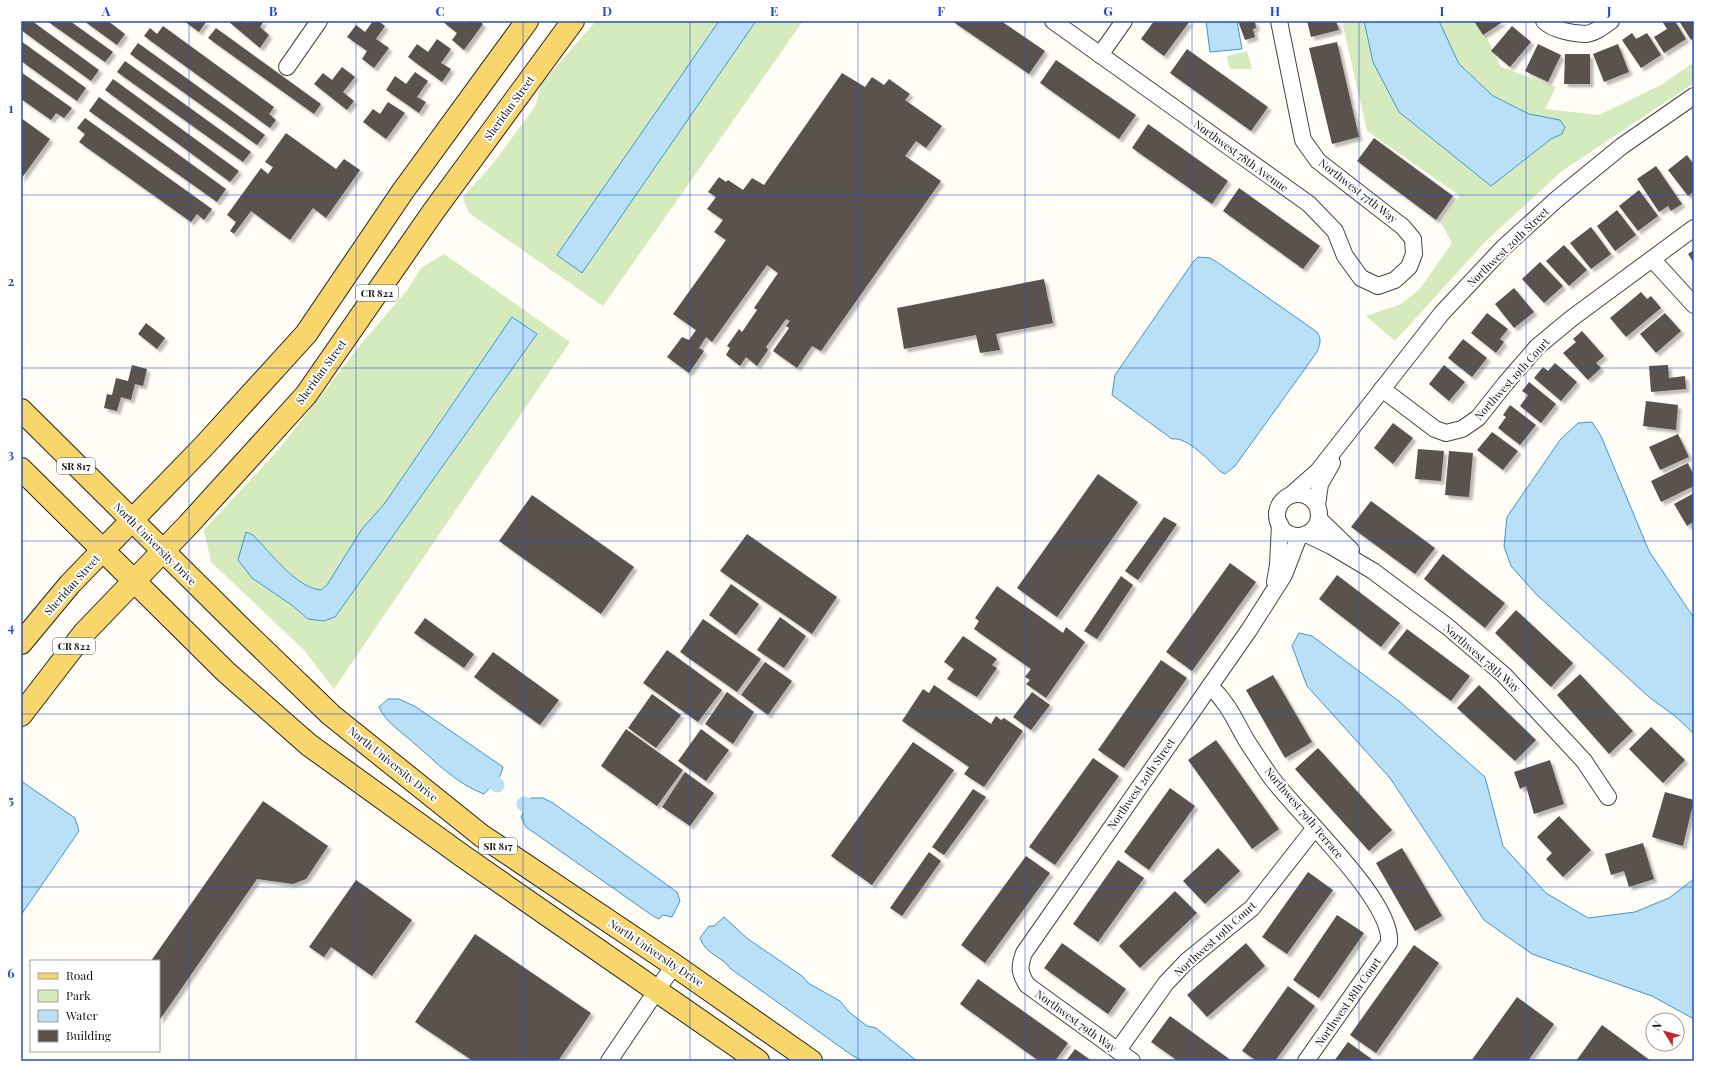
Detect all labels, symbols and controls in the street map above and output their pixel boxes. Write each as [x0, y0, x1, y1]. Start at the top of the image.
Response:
text: A [101, 2, 111, 19]
text: B [269, 2, 278, 19]
text: C [435, 2, 445, 19]
text: D [602, 2, 612, 19]
text: E [770, 2, 778, 19]
text: F [937, 2, 945, 19]
text: G [1103, 2, 1113, 19]
text: H [1270, 2, 1280, 19]
text: I [1440, 2, 1445, 19]
text: J [1606, 2, 1612, 19]
street label: Sheridan Street [480, 72, 537, 143]
text: 1 [9, 99, 14, 116]
street label: Northwest 78th Avenue [1191, 116, 1292, 195]
street label: Northwest 77th Way [1316, 155, 1401, 226]
street label: Northwest 20th Street [1463, 203, 1552, 290]
text: 2 [8, 272, 15, 289]
road number: CR 822 [356, 285, 398, 301]
street label: Northwest 19th Court [1471, 334, 1553, 423]
street label: Sheridan Street [292, 336, 349, 407]
text: 3 [8, 445, 14, 462]
road number: SR 817 [57, 458, 95, 474]
street label: North University Drive [111, 499, 200, 589]
street label: Sheridan Street [40, 551, 103, 618]
text: 4 [8, 618, 15, 635]
street label: Northwest 78th Way [1441, 620, 1524, 696]
road number: CR 822 [53, 638, 95, 654]
street label: North University Drive [345, 723, 442, 805]
street label: Northwest 20th Street [1103, 735, 1178, 832]
street label: Northwest 79th Terrace [1262, 764, 1347, 862]
text: 5 [8, 791, 14, 808]
road number: SR 817 [479, 838, 517, 854]
street label: Northwest 19th Court [1170, 898, 1259, 980]
street label: North University Drive [606, 915, 707, 990]
street label: Northwest 18th Court [1311, 954, 1384, 1049]
legend [30, 960, 160, 1052]
text: 6 [7, 964, 15, 981]
text: Road [66, 967, 93, 983]
street label: Northwest 79th Way [1033, 986, 1120, 1056]
text: Park [66, 987, 91, 1003]
text: Water [65, 1007, 99, 1023]
north arrow [1645, 1012, 1685, 1052]
text: N [1648, 1018, 1665, 1033]
text: Building [66, 1027, 112, 1043]

